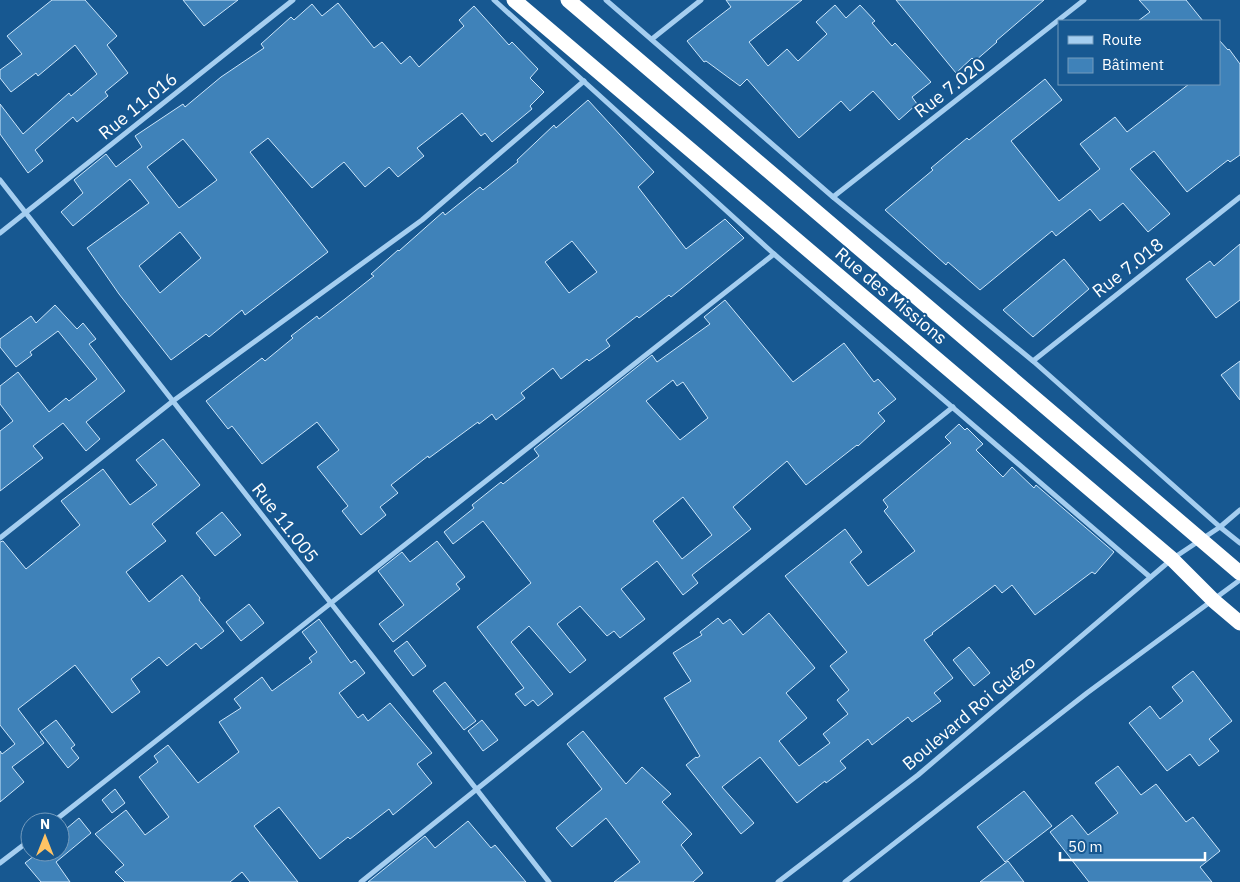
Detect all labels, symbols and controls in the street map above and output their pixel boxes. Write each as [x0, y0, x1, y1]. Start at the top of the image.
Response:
legend [1058, 20, 1220, 85]
text: Route [1102, 30, 1142, 49]
street label: Rue 7.020 [910, 53, 990, 123]
text: Bâtiment [1102, 55, 1164, 74]
street label: Rue 11.016 [94, 67, 182, 144]
street label: Rue 7.018 [1088, 233, 1168, 303]
street label: Rue des Missions [831, 242, 952, 349]
street label: Rue 11.005 [247, 478, 324, 567]
street label: Boulevard Roi Guézo [897, 650, 1040, 775]
north arrow [20, 812, 70, 862]
text: N [40, 815, 50, 833]
scale bar [1060, 830, 1205, 862]
text: 50 m [1068, 837, 1103, 856]

